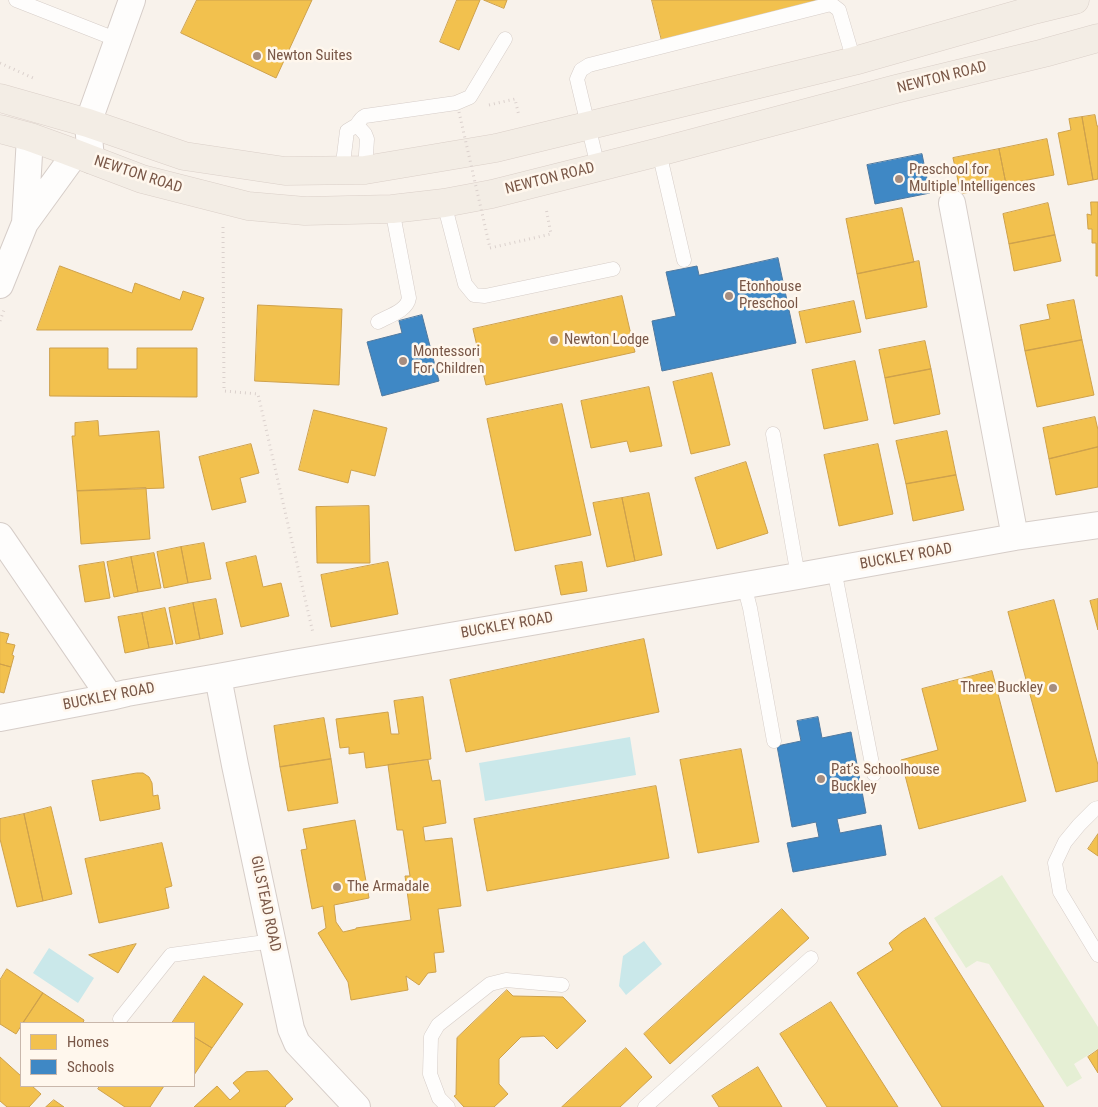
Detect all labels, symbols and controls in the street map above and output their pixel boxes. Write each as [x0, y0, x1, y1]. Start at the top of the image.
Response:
place label: Newton Suites [267, 47, 352, 65]
marker: Newton Suites [251, 50, 263, 62]
street label: NEWTON ROAD [895, 58, 989, 98]
street label: NEWTON ROAD [92, 152, 184, 198]
street label: NEWTON ROAD [503, 159, 597, 199]
place label: Preschool for Multiple Intelligences [909, 161, 1036, 196]
marker: Preschool for Multiple Intelligences [893, 173, 905, 185]
place label: Etonhouse Preschool [739, 278, 801, 313]
marker: Etonhouse Preschool [723, 290, 735, 302]
place label: Newton Lodge [564, 331, 649, 349]
marker: Newton Lodge [548, 334, 560, 346]
place label: Montessori For Children [413, 343, 484, 378]
marker: Montessori For Children [397, 355, 409, 367]
street label: BUCKLEY ROAD [859, 540, 953, 574]
street label: BUCKLEY ROAD [460, 609, 554, 643]
street label: BUCKLEY ROAD [62, 679, 156, 715]
place label: Three Buckley [960, 679, 1043, 697]
marker: Three Buckley [1047, 682, 1059, 694]
place label: Pat’s Schoolhouse Buckley [831, 761, 940, 796]
marker: Pat’s Schoolhouse Buckley [815, 773, 827, 785]
street label: GILSTEAD ROAD [246, 854, 284, 954]
place label: The Armadale [347, 878, 429, 896]
marker: The Armadale [331, 881, 343, 893]
legend [20, 1022, 195, 1087]
text: Homes [67, 1033, 109, 1051]
text: Schools [67, 1058, 114, 1076]

